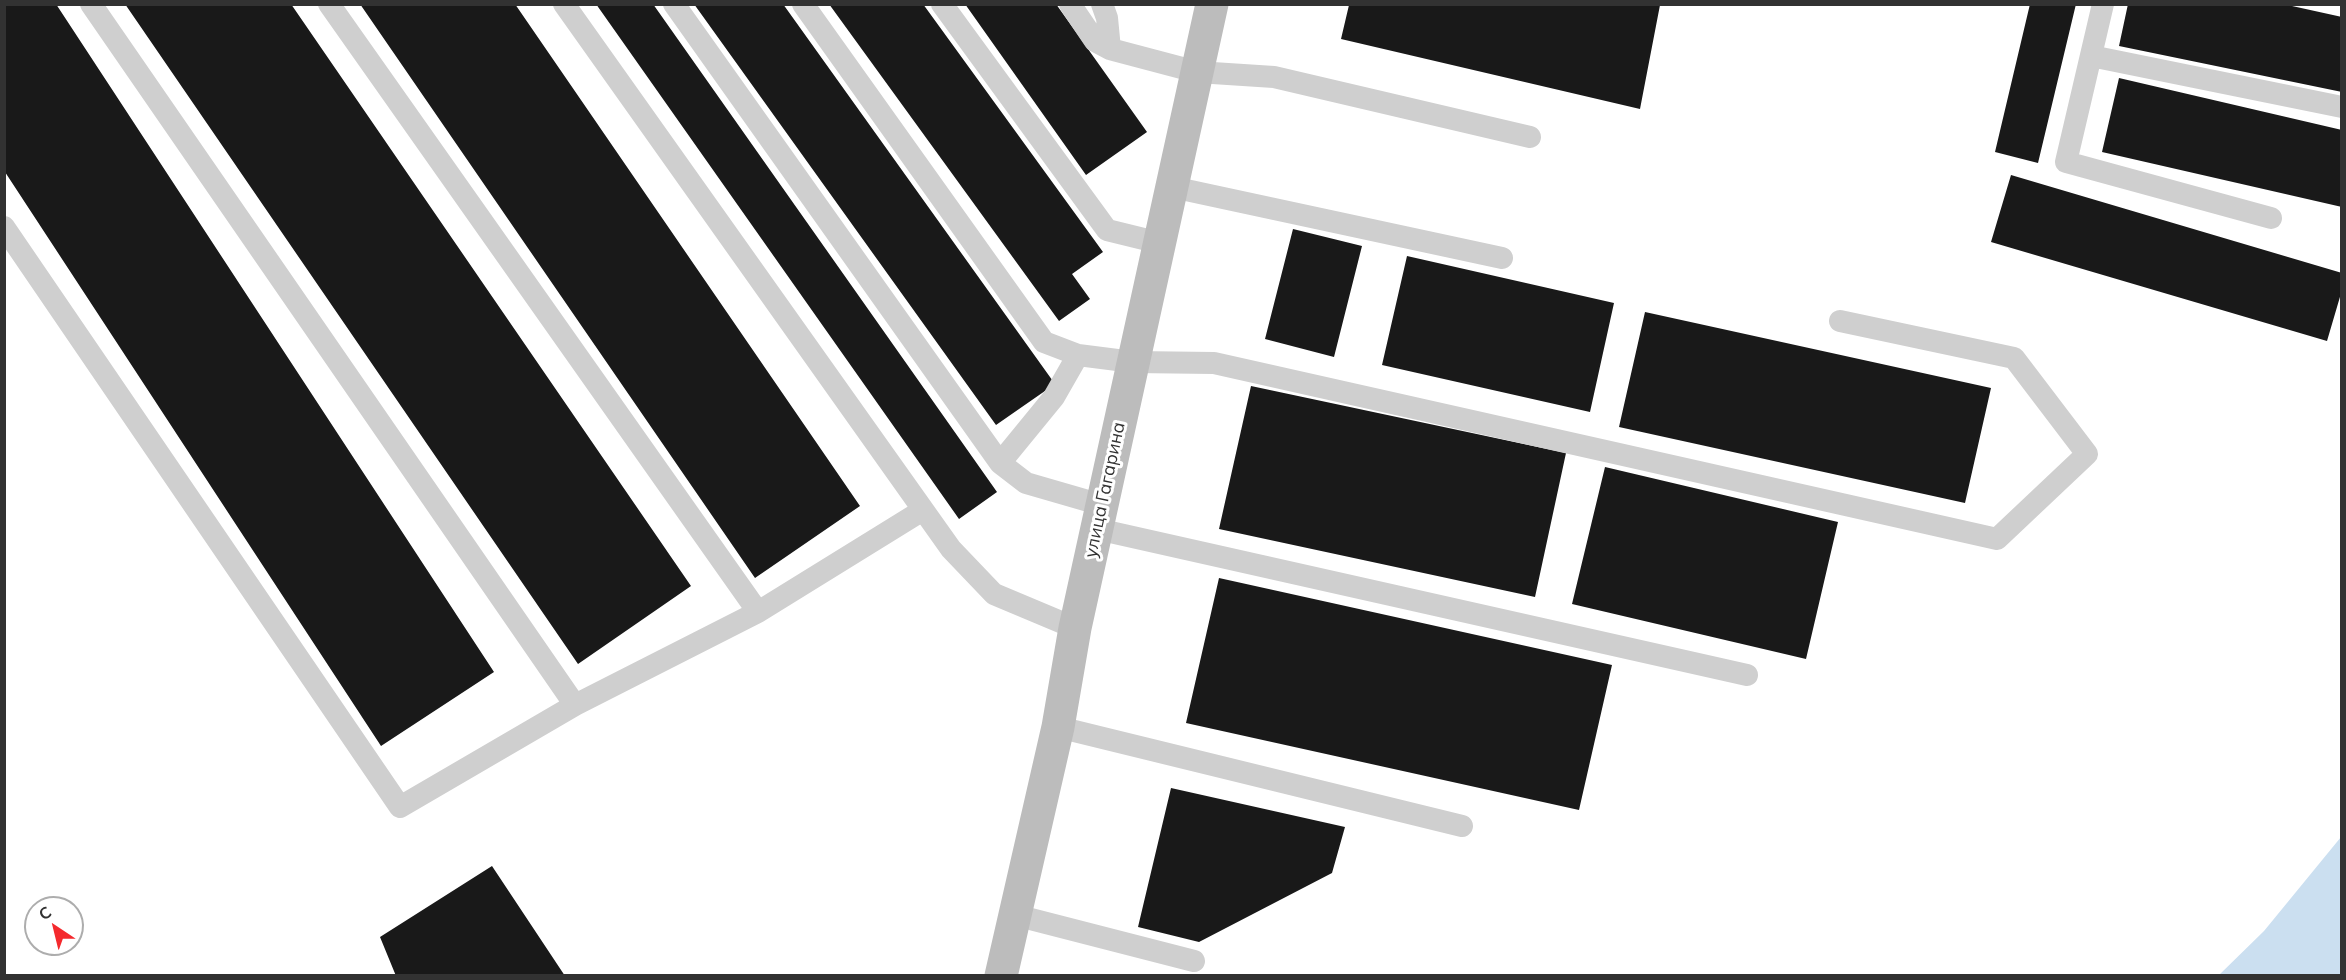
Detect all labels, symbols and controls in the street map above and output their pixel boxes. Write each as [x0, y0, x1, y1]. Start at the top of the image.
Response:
street label: улица Гагарина [1080, 420, 1130, 560]
north arrow [24, 896, 84, 956]
text: С [35, 902, 55, 924]

